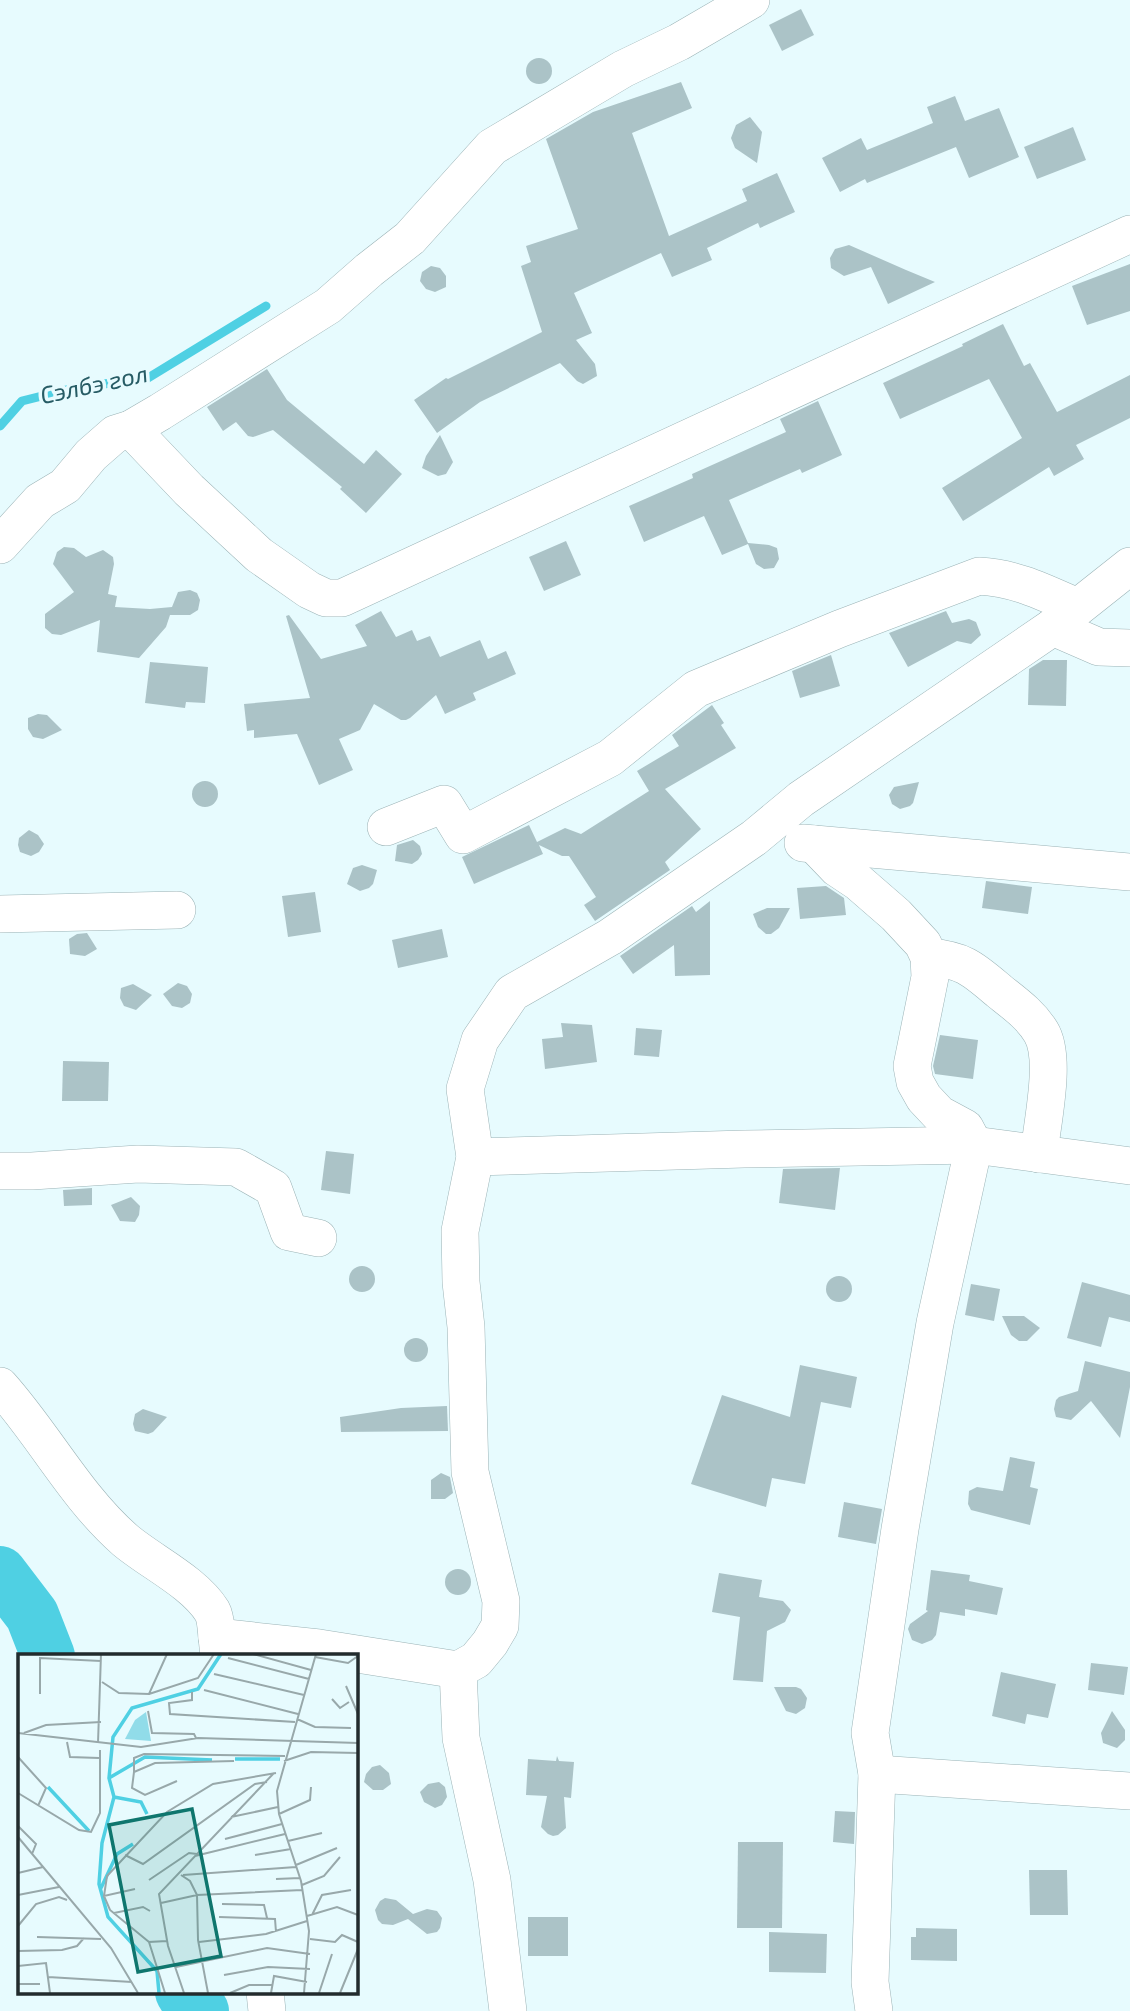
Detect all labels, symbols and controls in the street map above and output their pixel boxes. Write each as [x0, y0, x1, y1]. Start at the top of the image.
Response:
water label: Сэлбэ гол [37, 358, 150, 409]
inset map [18, 1654, 357, 1994]

